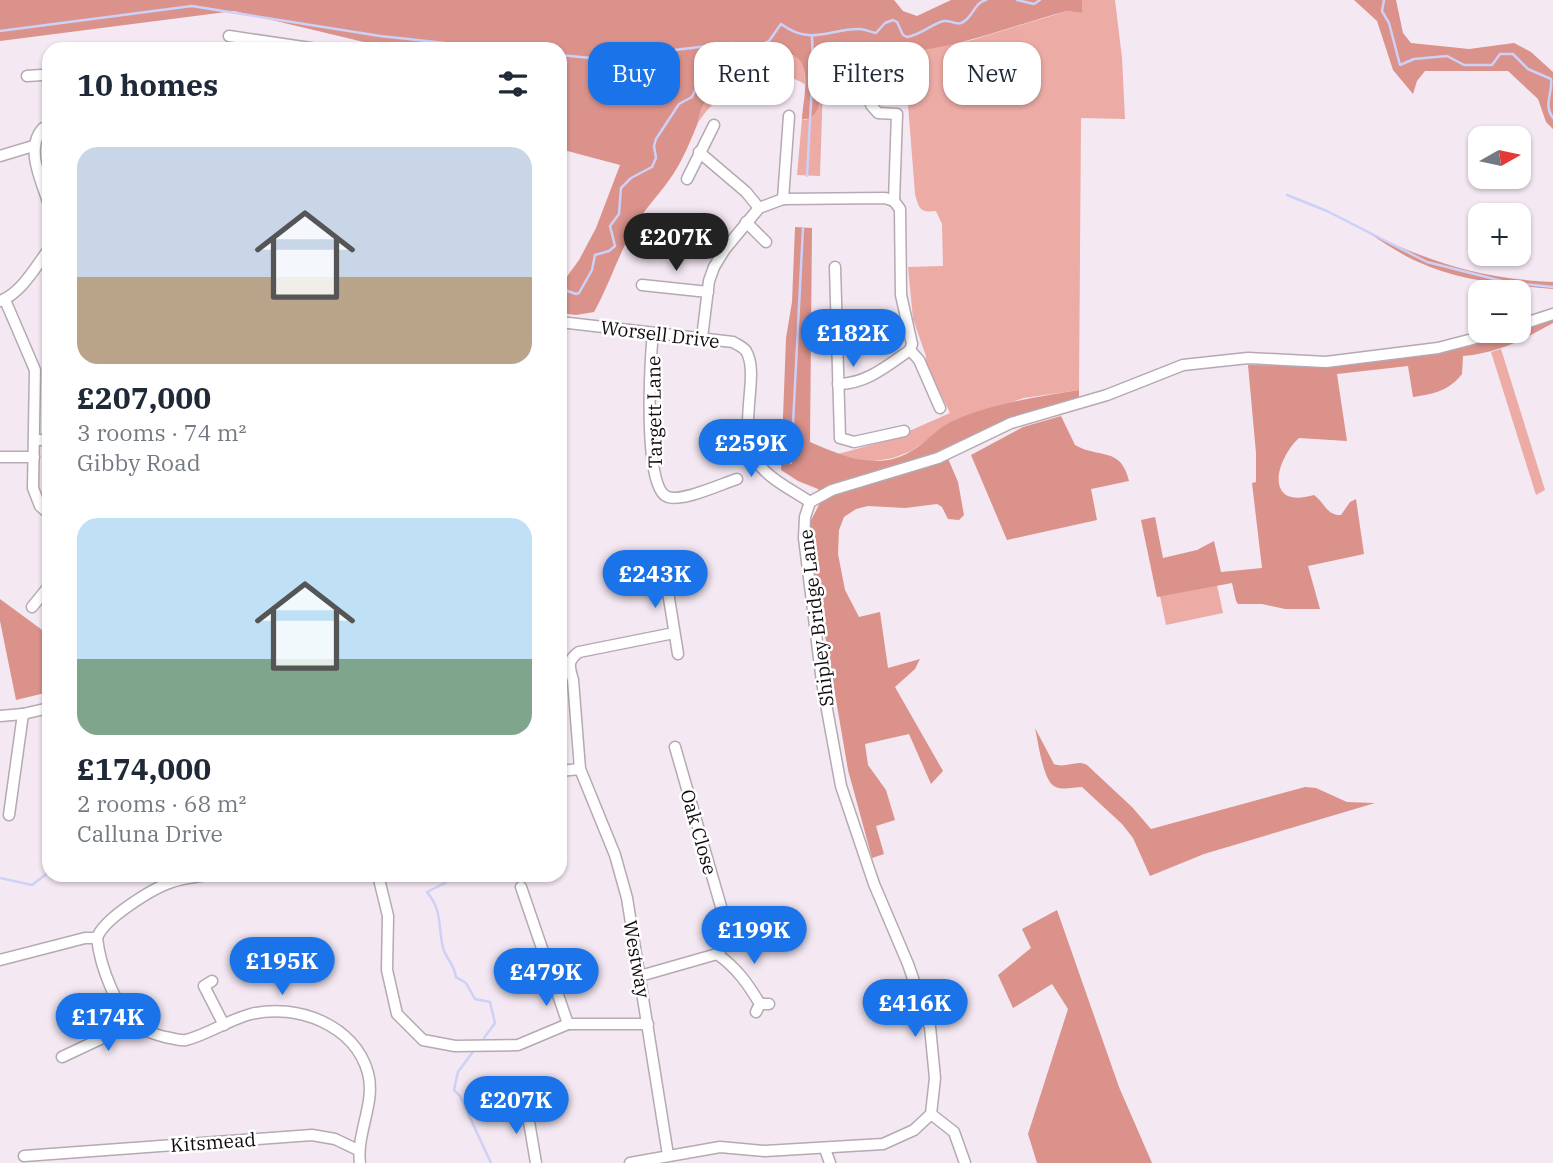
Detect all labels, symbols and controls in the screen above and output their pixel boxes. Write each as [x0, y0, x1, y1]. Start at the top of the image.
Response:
chip: Buy [588, 42, 680, 105]
chip: Rent [694, 42, 794, 105]
chip: Filters [808, 42, 929, 105]
chip: New [943, 42, 1041, 105]
text: 10 homes [77, 65, 218, 104]
icon: filters [494, 65, 532, 103]
north arrow [1468, 126, 1531, 189]
map controls [1468, 126, 1531, 343]
icon: home [242, 192, 368, 318]
button: + [1468, 203, 1531, 266]
pin: £207K [627, 214, 725, 273]
text: £207K [640, 221, 712, 251]
button: − [1468, 280, 1531, 343]
pin: £182K [804, 310, 902, 369]
street label: Worsell Drive [599, 315, 721, 353]
text: £182K [817, 317, 889, 347]
street label: Targett Lane [641, 356, 667, 468]
text: £207,000 [77, 378, 211, 417]
text: 3 rooms · 74 m² [77, 417, 247, 447]
pin: £259K [702, 420, 800, 479]
text: £259K [715, 427, 787, 457]
text: Gibby Road [77, 447, 201, 477]
street label: Shipley Bridge Lane [793, 528, 839, 708]
pin: £243K [606, 550, 704, 610]
text: £243K [619, 558, 691, 588]
icon: home [242, 563, 368, 689]
text: £174,000 [77, 749, 211, 788]
street label: Oak Close [675, 787, 723, 877]
text: 2 rooms · 68 m² [77, 788, 247, 818]
text: Calluna Drive [77, 818, 223, 848]
pin: £199K [705, 906, 803, 966]
text: £199K [718, 914, 790, 944]
street label: Westway [618, 918, 656, 1001]
pin: £195K [233, 937, 331, 997]
text: £195K [246, 945, 318, 975]
pin: £479K [497, 948, 595, 1008]
text: £479K [510, 956, 582, 986]
pin: £416K [866, 979, 964, 1039]
text: £416K [879, 987, 951, 1017]
pin: £174K [59, 993, 157, 1053]
text: £174K [72, 1001, 144, 1031]
pin: £207K [467, 1076, 565, 1136]
text: £207K [480, 1084, 552, 1114]
street label: Kitsmead [169, 1127, 257, 1157]

